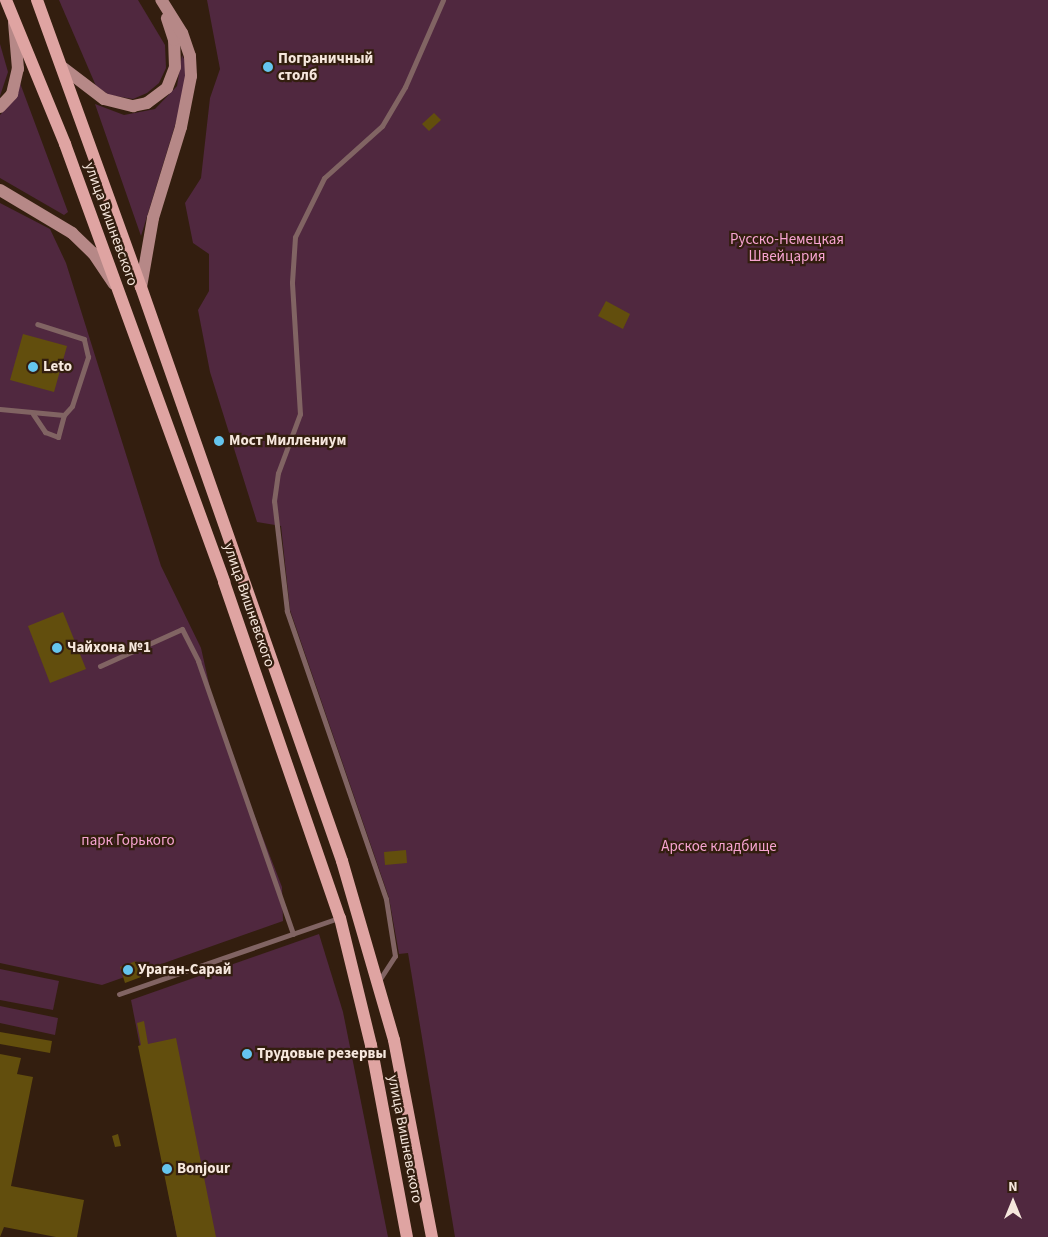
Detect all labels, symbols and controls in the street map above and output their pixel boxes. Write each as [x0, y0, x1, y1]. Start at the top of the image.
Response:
place label: Пограничный столб [278, 49, 373, 84]
marker: Пограничный столб [262, 61, 274, 73]
street label: улица Вишневского [80, 160, 142, 288]
park label: Русско-Немецкая Швейцария [730, 230, 844, 265]
place label: Leto [43, 358, 72, 376]
marker: Leto [27, 361, 39, 373]
place label: Мост Миллениум [229, 432, 346, 450]
marker: Мост Миллениум [213, 435, 225, 447]
street label: улица Вишневского [219, 541, 279, 669]
place label: Чайхона №1 [67, 639, 151, 657]
marker: Чайхона №1 [51, 642, 63, 654]
park label: парк Горького [81, 832, 175, 850]
park label: Арское кладбище [661, 838, 777, 856]
place label: Ураган-Сарай [138, 961, 231, 979]
marker: Ураган-Сарай [122, 964, 134, 976]
place label: Трудовые резервы [257, 1045, 386, 1063]
marker: Трудовые резервы [241, 1048, 253, 1060]
street label: улица Вишневского [384, 1073, 426, 1205]
place label: Bonjour [177, 1160, 230, 1178]
marker: Bonjour [161, 1163, 173, 1175]
north arrow [988, 1177, 1038, 1227]
text: N [1008, 1177, 1018, 1197]

